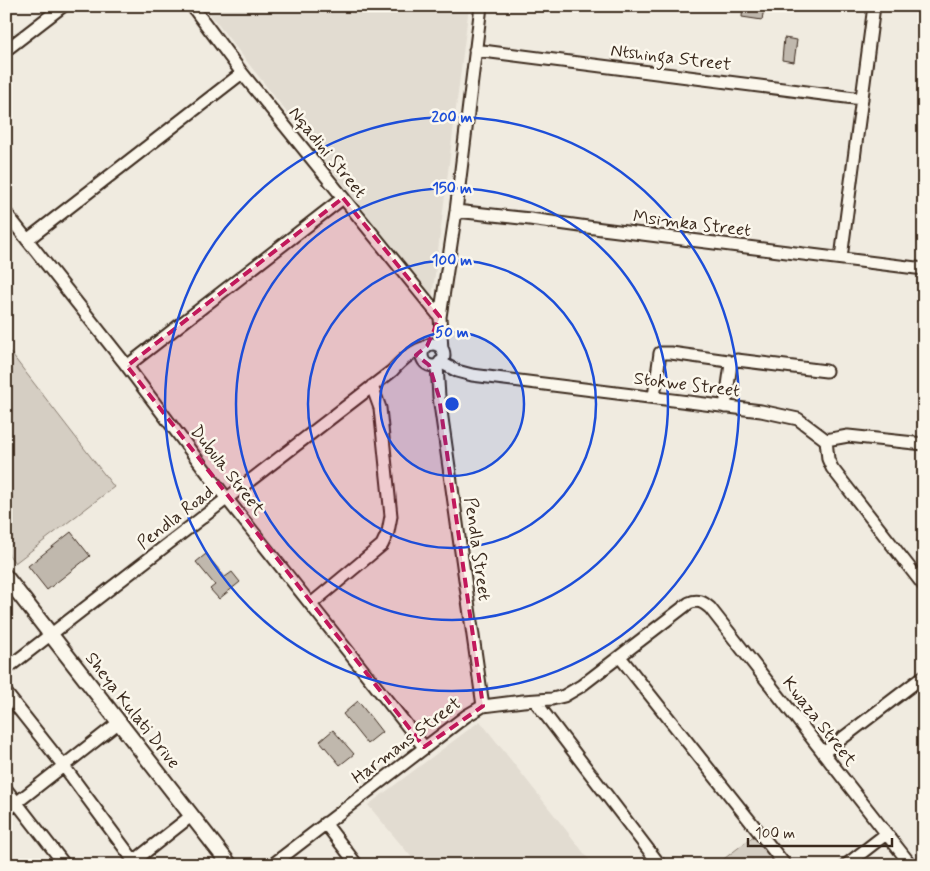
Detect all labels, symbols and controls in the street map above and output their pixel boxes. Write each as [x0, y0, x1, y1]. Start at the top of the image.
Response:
street label: Ntshinga Street [609, 39, 733, 79]
street label: Nqadini Street [283, 102, 372, 204]
text: 200 m [432, 108, 473, 128]
text: 150 m [432, 179, 472, 199]
street label: Msimka Street [632, 205, 752, 243]
text: 100 m [432, 251, 472, 271]
text: 50 m [435, 323, 469, 343]
street label: Stokwe Street [632, 367, 742, 403]
centre of rings [443, 395, 461, 413]
street label: Dubula Street [184, 420, 270, 521]
street label: Pendla Road [132, 480, 219, 555]
street label: Pendla Street [458, 496, 496, 603]
street label: Sheya Kulati Drive [79, 647, 185, 774]
street label: Kwaza Street [777, 672, 862, 772]
street label: Harmans Street [347, 692, 466, 790]
scale bar [748, 816, 891, 848]
text: 100 m [755, 824, 795, 844]

